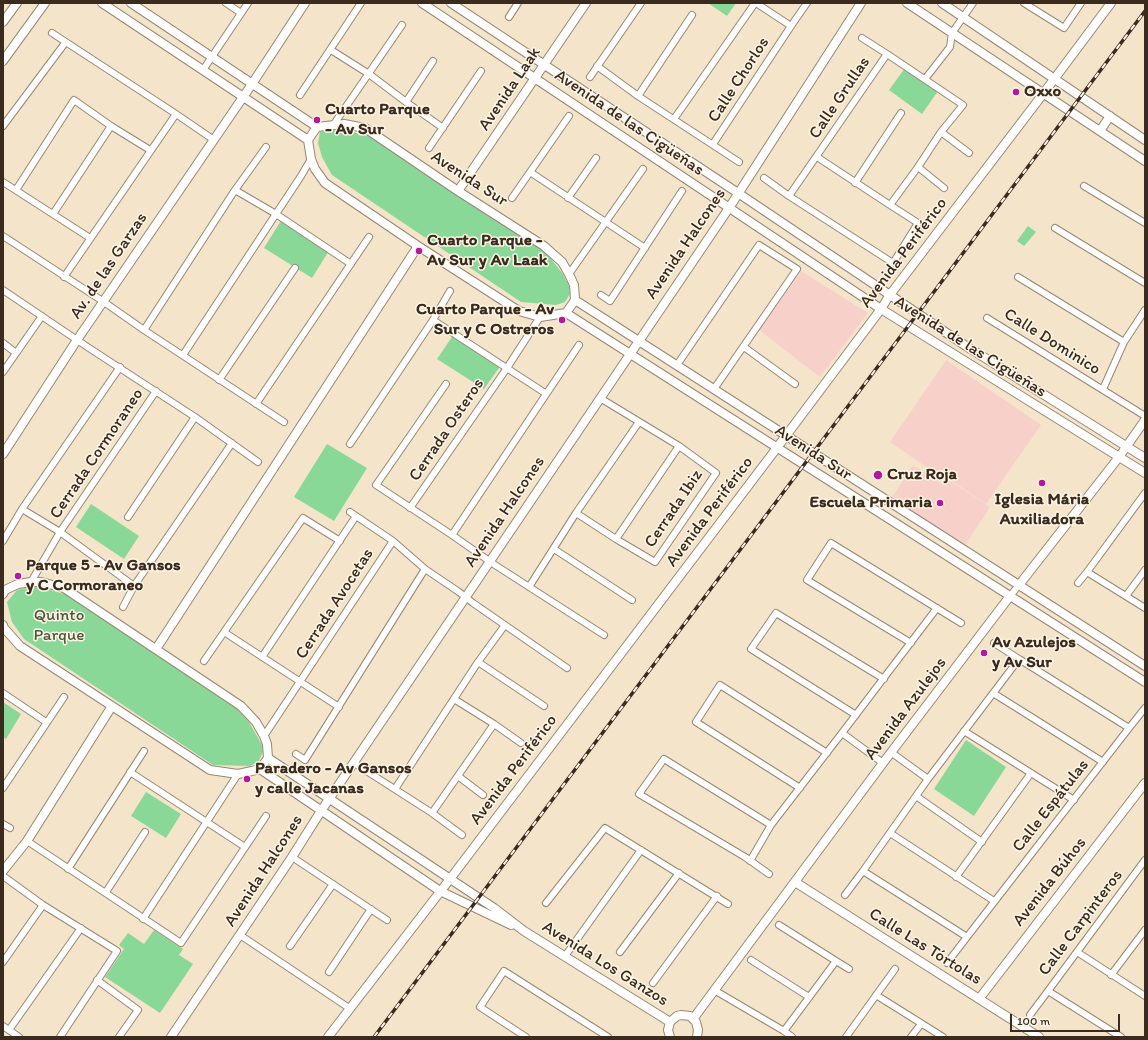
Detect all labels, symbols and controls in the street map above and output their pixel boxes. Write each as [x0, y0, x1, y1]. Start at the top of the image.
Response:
street label: Calle Chorlos [704, 34, 774, 126]
street label: Avenida Laak [475, 43, 545, 135]
street label: Calle Grullas [805, 53, 875, 143]
street label: Avenida de las Cigüeñas [550, 65, 708, 181]
place label: Oxxo [1024, 82, 1061, 102]
marker: Oxxo [1011, 87, 1021, 97]
place label: Cuarto Parque - Av Sur [325, 100, 430, 140]
marker: Cuarto Parque - Av Sur [312, 115, 322, 125]
street label: Avenida Sur [427, 147, 511, 211]
street label: Avenida Halcones [641, 185, 731, 303]
street label: Avenida Periférico [856, 194, 952, 312]
street label: Av. de las Garzas [66, 209, 152, 323]
place label: Cuarto Parque - Av Sur y Av Laak [427, 231, 548, 271]
marker: Cuarto Parque - Av Sur y Av Laak [414, 246, 424, 256]
street label: Avenida de las Cigüeñas [890, 292, 1050, 402]
place label: Cuarto Parque - Av Sur y C Ostreros [416, 300, 554, 340]
street label: Calle Dominico [1000, 304, 1104, 380]
marker: Cuarto Parque - Av Sur y C Ostreros [557, 315, 567, 325]
street label: Cerrada Osteros [405, 375, 489, 485]
street label: Cerrada Cormoraneo [46, 385, 148, 523]
street label: Avenida Sur [771, 421, 855, 485]
street label: Avenida Halcones [460, 453, 550, 571]
street label: Avenida Periférico [662, 453, 758, 571]
place label: Cruz Roja [887, 465, 957, 485]
street label: Cerrada Ibiz [640, 466, 708, 552]
marker: Cruz Roja [872, 469, 884, 481]
marker: Iglesia Mária Auxiliadora [1037, 478, 1047, 488]
place label: Iglesia Mária Auxiliadora [995, 490, 1089, 530]
place label: Escuela Primaria [810, 493, 932, 513]
marker: Escuela Primaria [935, 498, 945, 508]
street label: Cerrada Avocetas [292, 545, 378, 663]
place label: Parque 5 - Av Gansos y C Cormoraneo [26, 556, 181, 596]
marker: Parque 5 - Av Gansos y C Cormoraneo [13, 571, 23, 581]
park label: Quinto Parque [34, 606, 84, 646]
place label: Av Azulejos y Av Sur [992, 633, 1076, 673]
marker: Av Azulejos y Av Sur [979, 648, 989, 658]
street label: Avenida Azulejos [861, 654, 951, 764]
street label: Avenida Periférico [466, 711, 562, 829]
street label: Calle Espátulas [1008, 756, 1094, 856]
place label: Paradero - Av Gansos y calle Jacanas [255, 759, 412, 799]
marker: Paradero - Av Gansos y calle Jacanas [242, 774, 252, 784]
street label: Avenida Halcones [220, 811, 308, 931]
street label: Avenida Búhos [1009, 833, 1091, 931]
street label: Calle Carpinteros [1034, 866, 1128, 980]
street label: Calle Las Tórtolas [865, 904, 985, 990]
street label: Avenida Los Ganzos [538, 917, 672, 1011]
scale bar [1012, 1006, 1122, 1032]
text: 100 m [1017, 1014, 1050, 1028]

